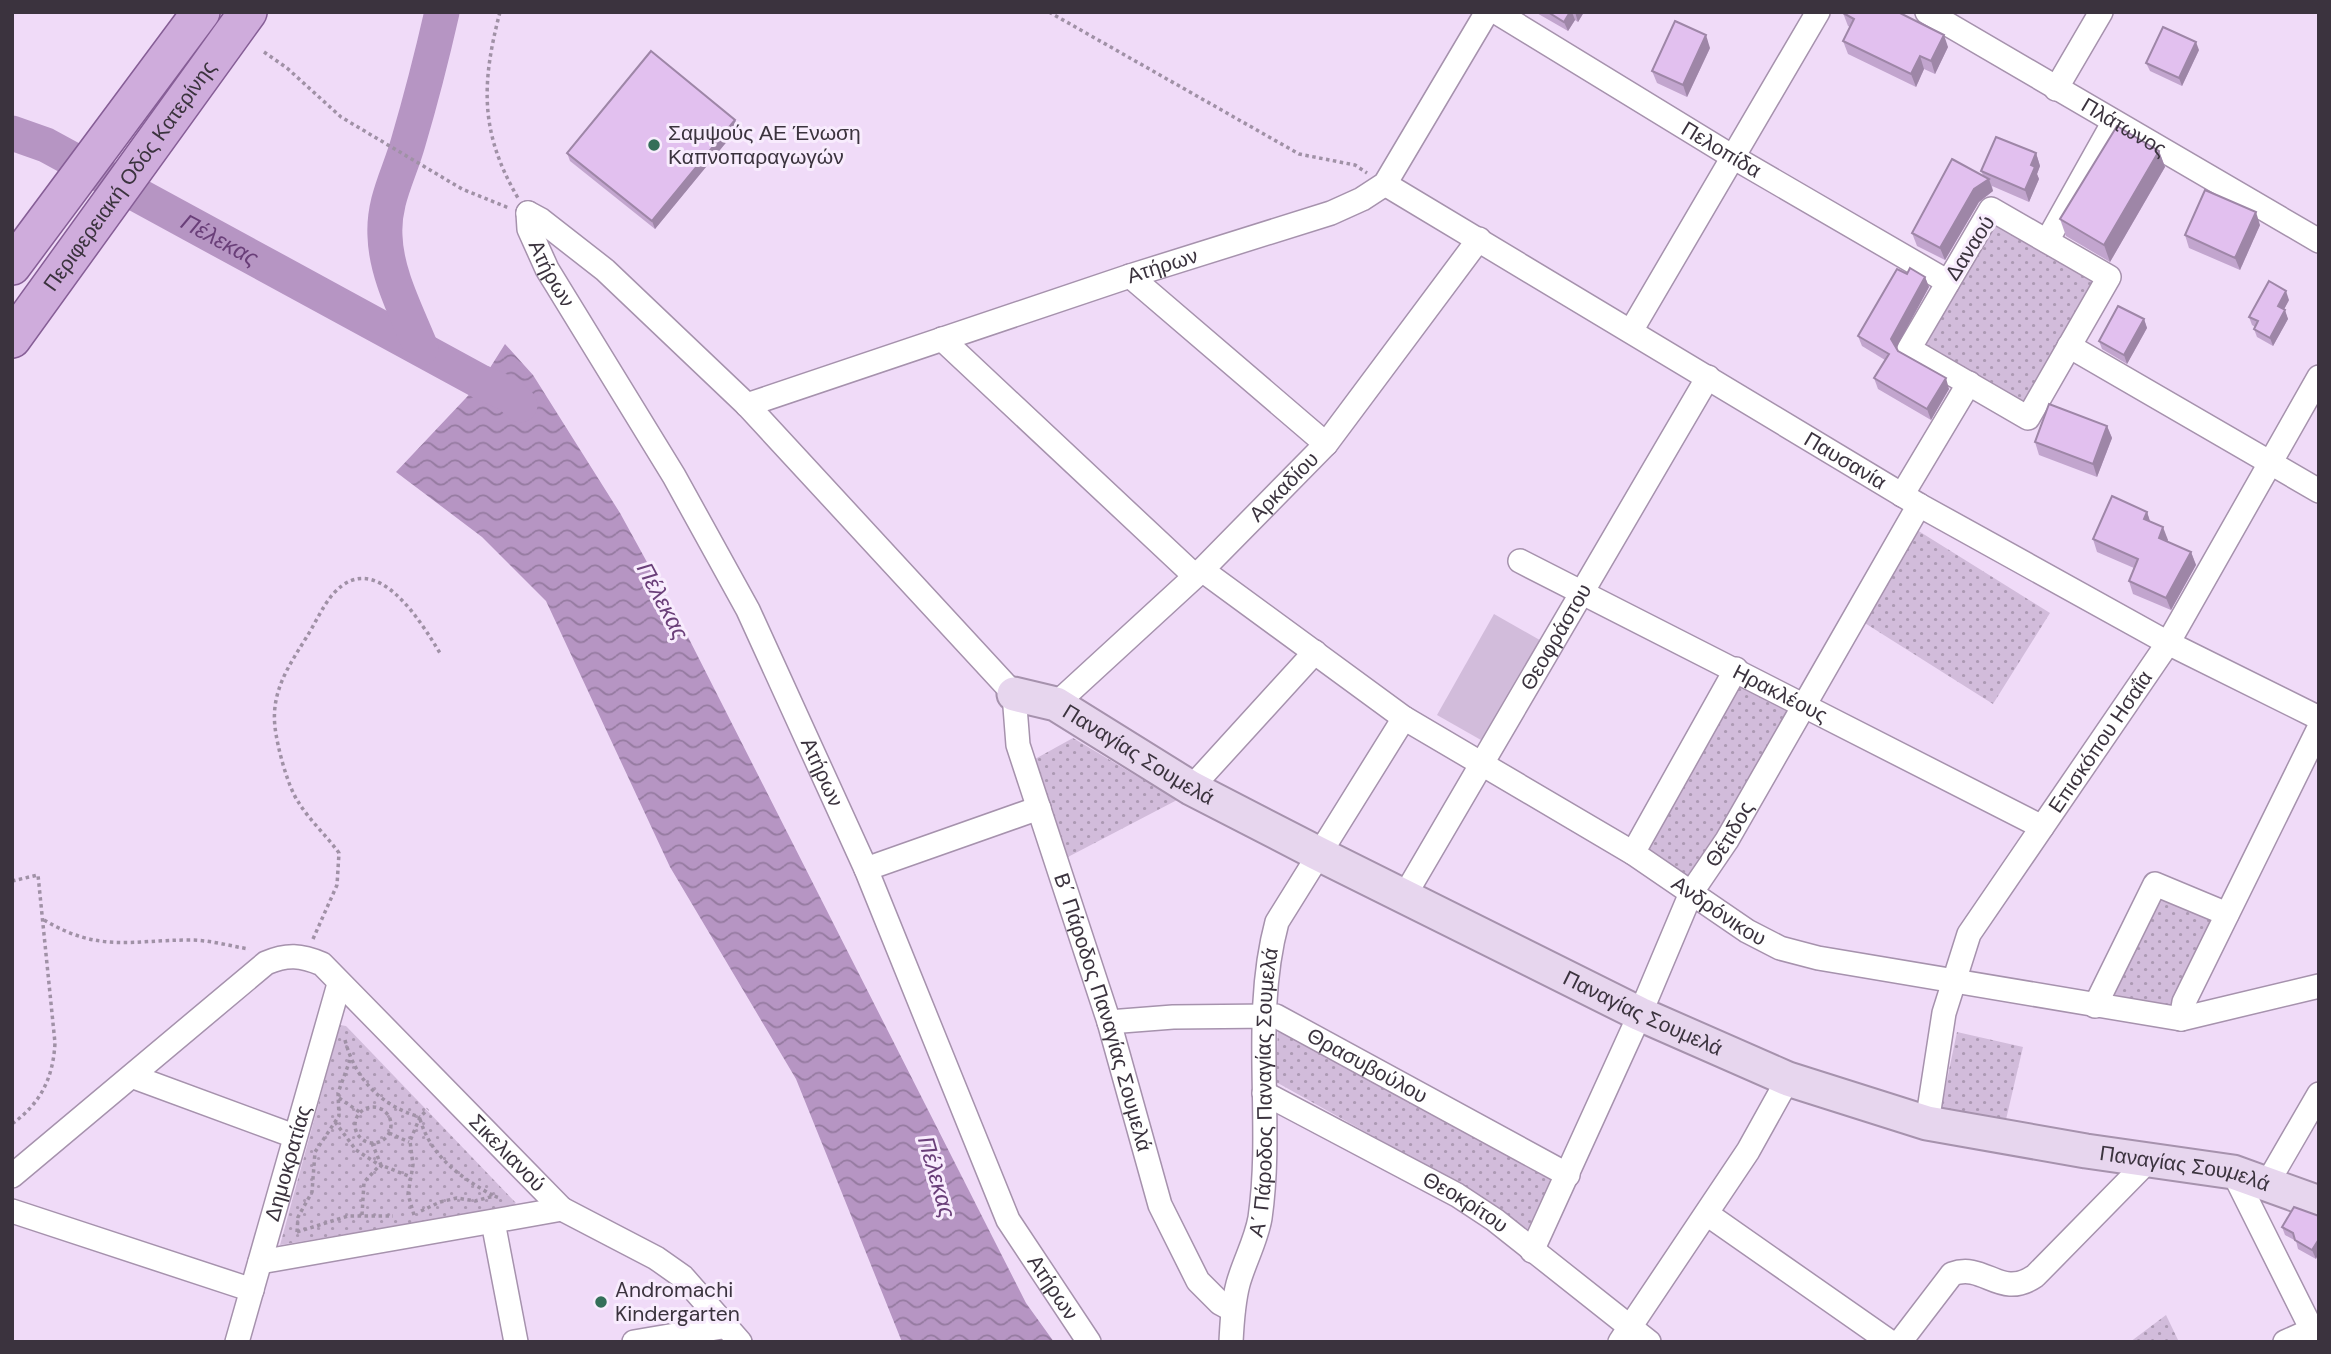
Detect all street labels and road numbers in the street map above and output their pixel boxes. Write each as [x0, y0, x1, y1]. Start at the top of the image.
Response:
street label: Περιφερειακή Οδός Κατερίνης [37, 55, 222, 297]
street label: Πλάτωνος [2076, 91, 2172, 163]
street label: Πελοπίδα [1676, 115, 1766, 184]
street label: Δαναού [1939, 210, 2001, 286]
street label: Ατήρων [522, 236, 581, 313]
street label: Ατήρων [1123, 242, 1201, 290]
street label: Παυσανία [1799, 425, 1892, 496]
street label: Αρκαδίου [1243, 446, 1325, 528]
street label: Θεοφράστου [1514, 578, 1598, 695]
street label: Ηρακλέους [1728, 658, 1832, 729]
street label: Επισκόπου Ησαΐα [2042, 665, 2159, 818]
street label: Παναγίας Σουμελά [1057, 698, 1219, 812]
street label: Ατήρων [794, 733, 850, 811]
street label: Θέτιδος [1699, 796, 1760, 873]
street label: Β΄ Πάροδος Παναγίας Σουμελά [1047, 870, 1158, 1155]
street label: Ανδρόνικου [1666, 870, 1771, 952]
street label: Α΄ Πάροδος Παναγίας Σουμελά [1242, 946, 1285, 1240]
street label: Παναγίας Σουμελά [1558, 964, 1727, 1062]
street label: Θρασυβούλου [1302, 1021, 1432, 1110]
street label: Δημοκρατίας [258, 1102, 318, 1224]
street label: Σικελιανού [463, 1108, 552, 1198]
street label: Παναγίας Σουμελά [2098, 1139, 2274, 1198]
street label: Θεοκρίτου [1418, 1165, 1514, 1239]
street label: Ατήρων [1021, 1249, 1085, 1326]

